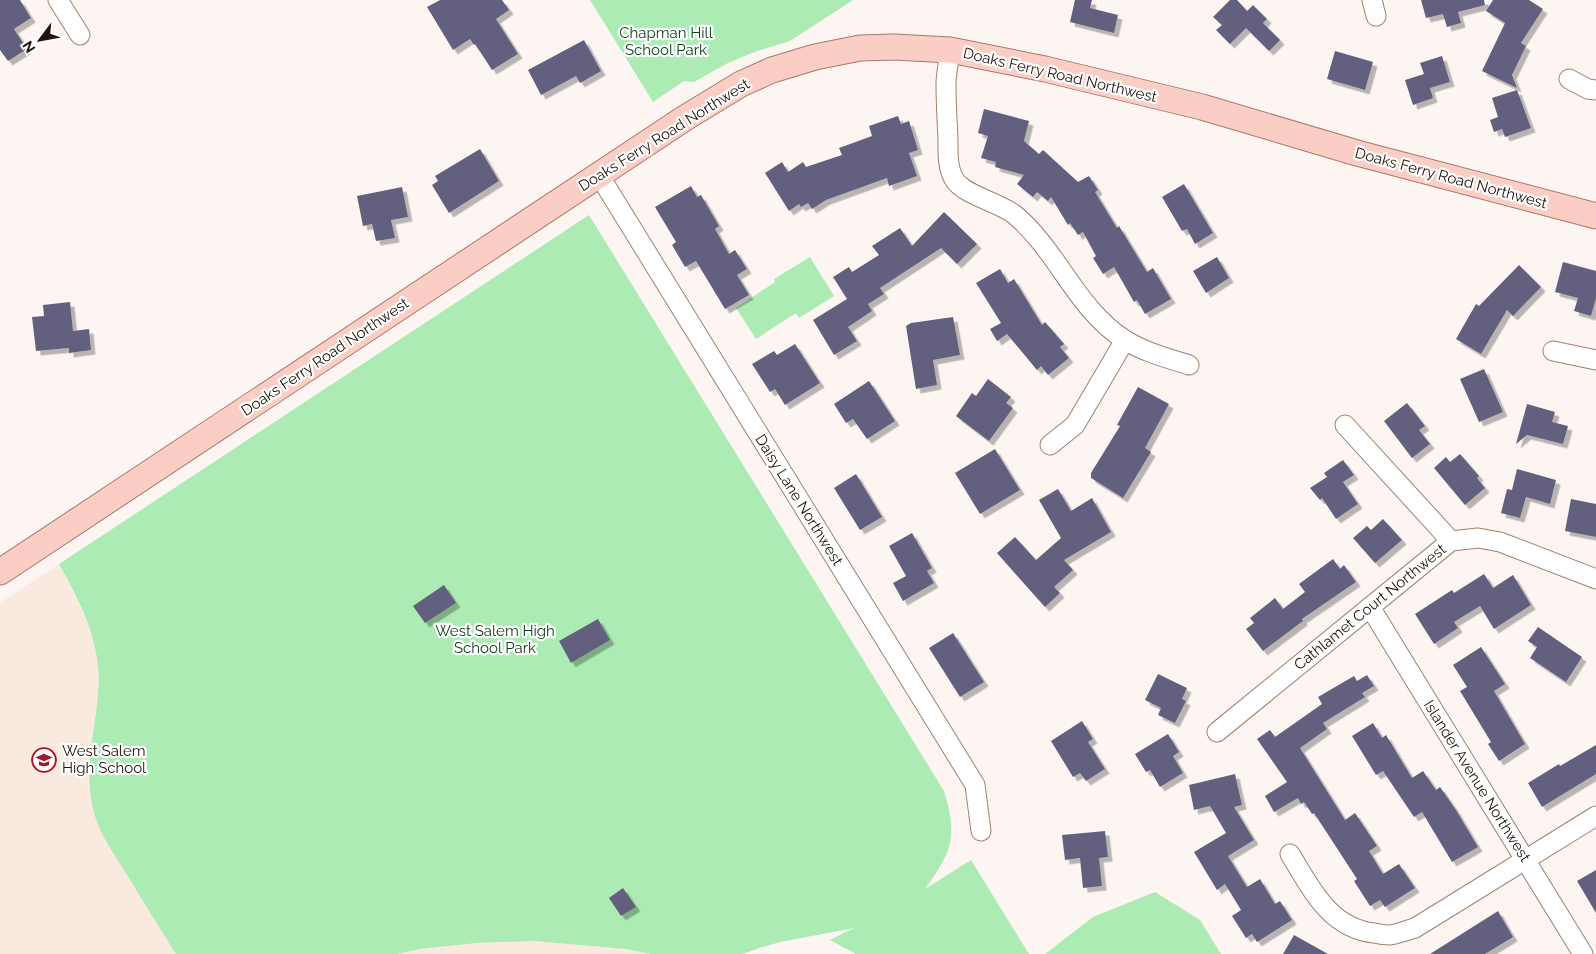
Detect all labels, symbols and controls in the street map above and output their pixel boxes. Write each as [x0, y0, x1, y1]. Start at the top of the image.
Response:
north arrow [15, 15, 65, 65]
park label: Chapman Hill School Park [619, 24, 714, 59]
text: N [19, 38, 39, 56]
street label: Doaks Ferry Road Northwest [961, 44, 1159, 106]
street label: Doaks Ferry Road Northwest [575, 75, 753, 195]
street label: Doaks Ferry Road Northwest [1353, 144, 1549, 212]
street label: Doaks Ferry Road Northwest [238, 294, 412, 420]
street label: Daisy Lane Northwest [751, 431, 847, 569]
street label: Cathlamet Court Northwest [1290, 540, 1450, 674]
park label: West Salem High School Park [435, 622, 555, 657]
street label: Islander Avenue Northwest [1420, 697, 1534, 865]
place label: West Salem High School [62, 742, 147, 777]
school or university icon: West Salem High School [31, 747, 57, 773]

